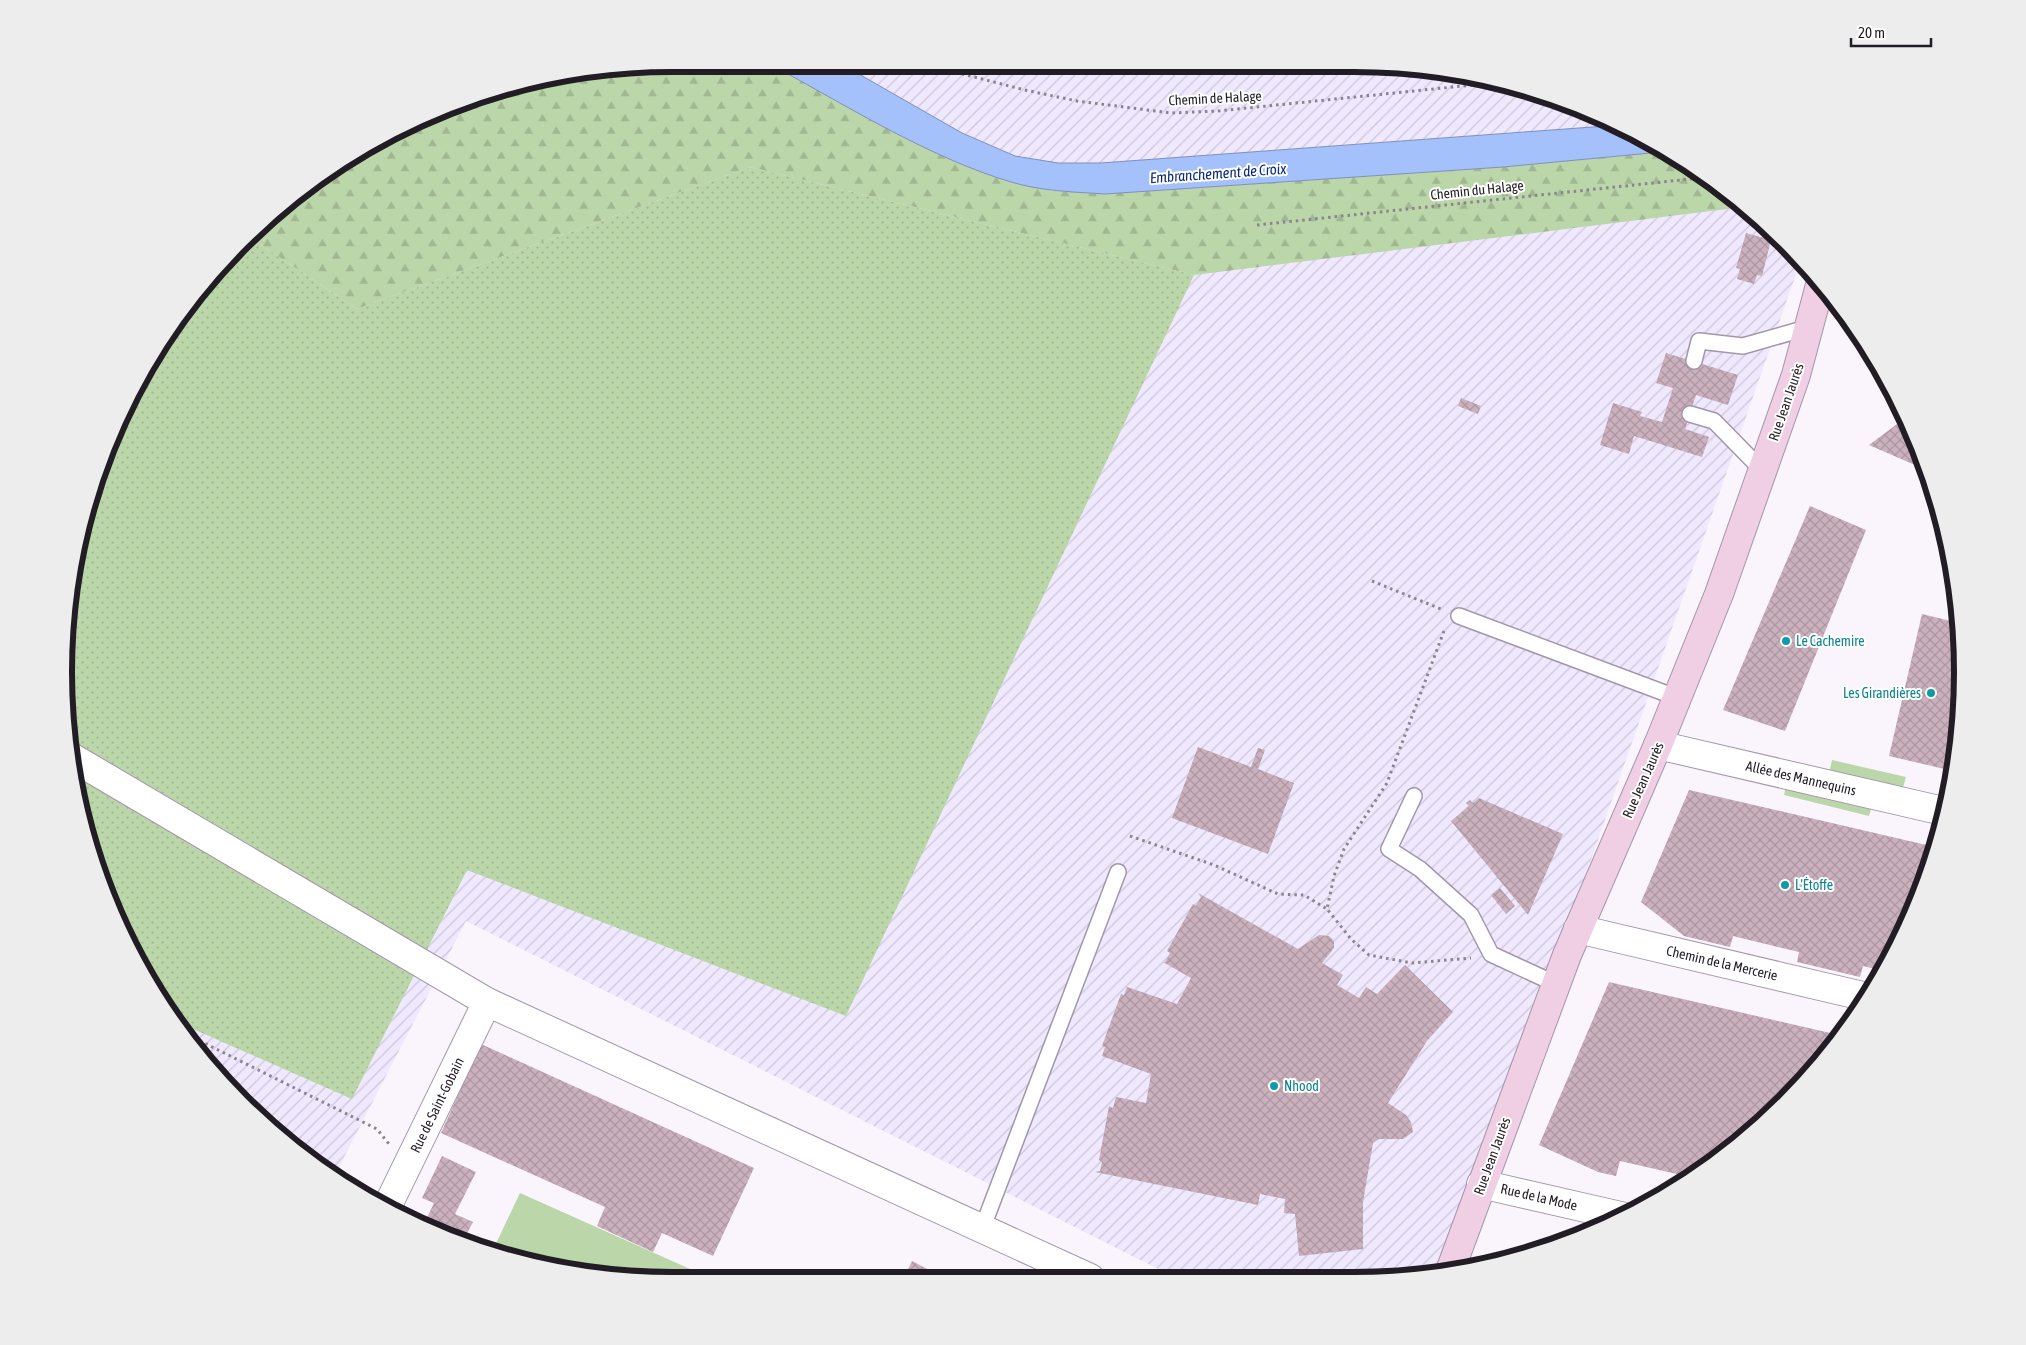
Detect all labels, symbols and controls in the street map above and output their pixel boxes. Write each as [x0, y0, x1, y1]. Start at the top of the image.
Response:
scale bar [1851, 15, 1931, 47]
text: 20 m [1858, 24, 1885, 41]
street label: Chemin de Halage [1168, 88, 1262, 108]
water label: Embranchement de Croix [1149, 160, 1288, 186]
street label: Chemin du Halage [1430, 177, 1524, 203]
street label: Rue Jean Jaurès [1765, 361, 1807, 443]
place label: Le Cachemire [1796, 633, 1865, 649]
marker: Le Cachemire [1780, 635, 1792, 647]
place label: Les Girandières [1843, 685, 1921, 701]
marker: Les Girandières [1925, 687, 1937, 699]
street label: Rue Jean Jaurès [1619, 740, 1667, 820]
street label: Allée des Mannequins [1744, 758, 1858, 798]
place label: L’Étoffe [1795, 877, 1833, 893]
marker: L’Étoffe [1779, 879, 1791, 891]
street label: Chemin de la Mercerie [1665, 942, 1779, 984]
street label: Rue de Saint-Gobain [407, 1055, 467, 1155]
place label: Nhood [1284, 1078, 1319, 1094]
marker: Nhood [1268, 1080, 1280, 1092]
street label: Rue Jean Jaurès [1471, 1115, 1513, 1197]
street label: Rue de la Mode [1499, 1180, 1579, 1214]

